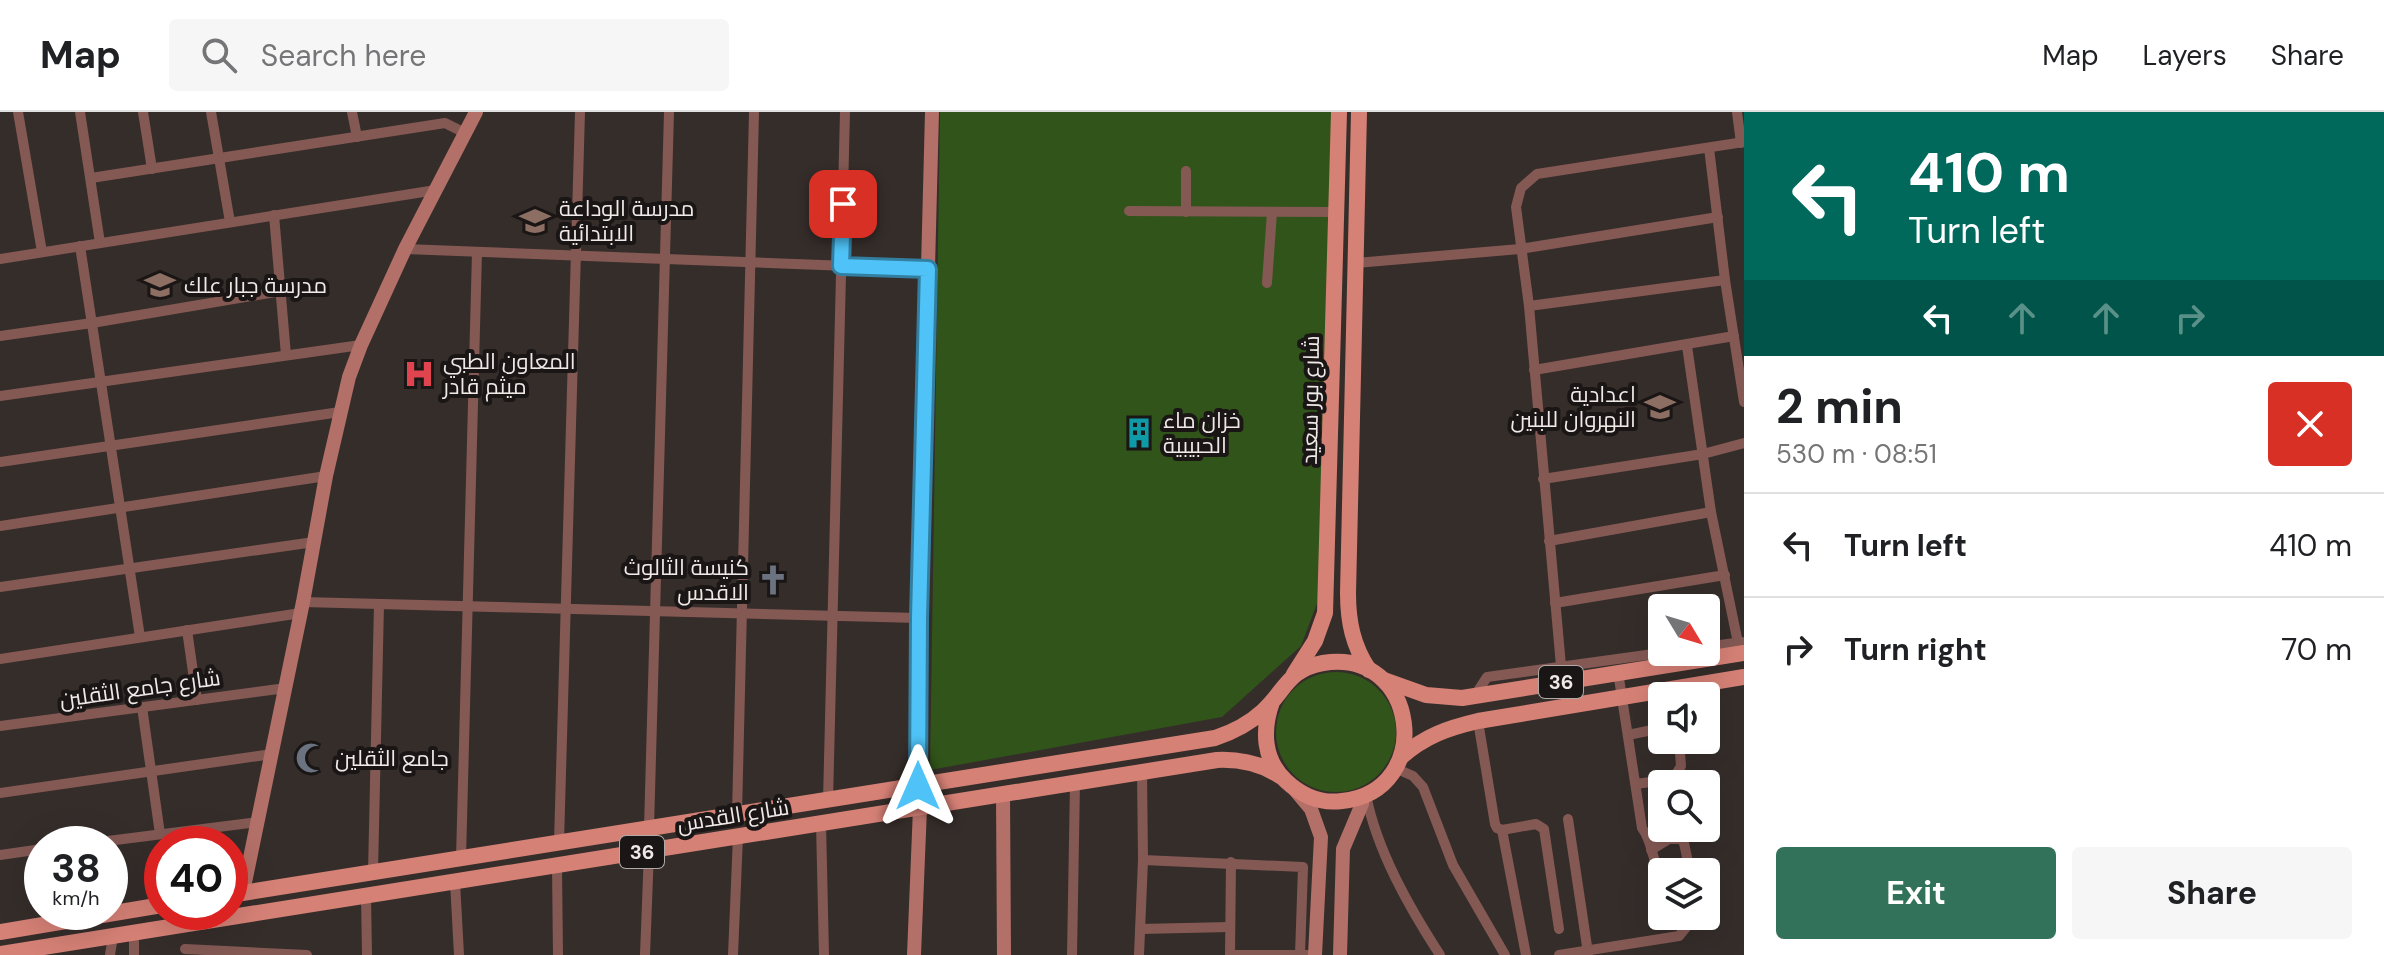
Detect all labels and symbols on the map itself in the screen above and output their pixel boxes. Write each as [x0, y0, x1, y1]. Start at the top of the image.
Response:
pin [809, 170, 877, 238]
place label: مدرسة الوداعة الابتدائية [559, 194, 694, 248]
school or university icon: مدرسة الوداعة الابتدائية [518, 204, 552, 238]
school or university icon: مدرسة جبار علك [143, 268, 177, 302]
place label: مدرسة جبار علك [184, 271, 327, 300]
street label: شارع بور سعيد [1295, 335, 1326, 465]
place label: المعاون الطبي ميثم قادر [441, 347, 576, 402]
hospital icon: المعاون الطبي ميثم قادر [402, 357, 436, 391]
place label: اعدادية النهروان للبنين [1510, 380, 1636, 434]
school or university icon: اعدادية النهروان للبنين [1643, 390, 1677, 424]
place label: خزان ماء الحبيبية [1163, 406, 1241, 460]
building icon: خزان ماء الحبيبية [1122, 416, 1156, 450]
place label: كنيسة الثالوث الاقدس [624, 553, 749, 607]
church icon: كنيسة الثالوث الاقدس [756, 563, 790, 597]
north arrow [1648, 594, 1720, 666]
street label: شارع جامع الثقلين [58, 663, 222, 714]
road number: 36 [1539, 666, 1583, 698]
mosque icon: جامع الثقلين [294, 741, 328, 775]
place label: جامع الثقلين [335, 744, 449, 773]
position arrow [876, 744, 960, 828]
street label: شارع القدس [675, 792, 791, 839]
speed limit sign: 40 [144, 826, 248, 930]
road number: 36 [620, 836, 664, 868]

